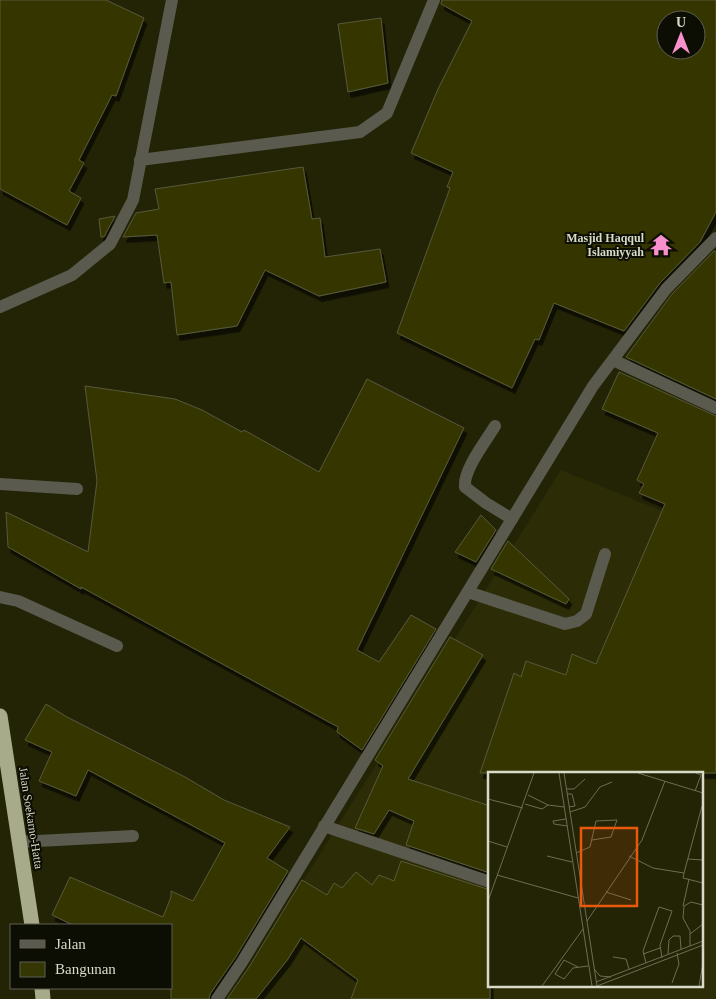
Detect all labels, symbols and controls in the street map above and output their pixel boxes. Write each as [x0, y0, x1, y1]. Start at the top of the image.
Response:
north arrow [656, 10, 706, 60]
text: U [676, 15, 686, 30]
place label: Masjid Haqqul Islamiyyah [566, 231, 645, 259]
temple icon: Masjid Haqqul Islamiyyah [648, 232, 674, 258]
street label: Jalan Soekarno-Hatta [16, 766, 46, 871]
inset map [488, 772, 704, 986]
legend [10, 924, 172, 989]
text: Jalan [55, 936, 86, 952]
text: Bangunan [55, 961, 116, 977]

